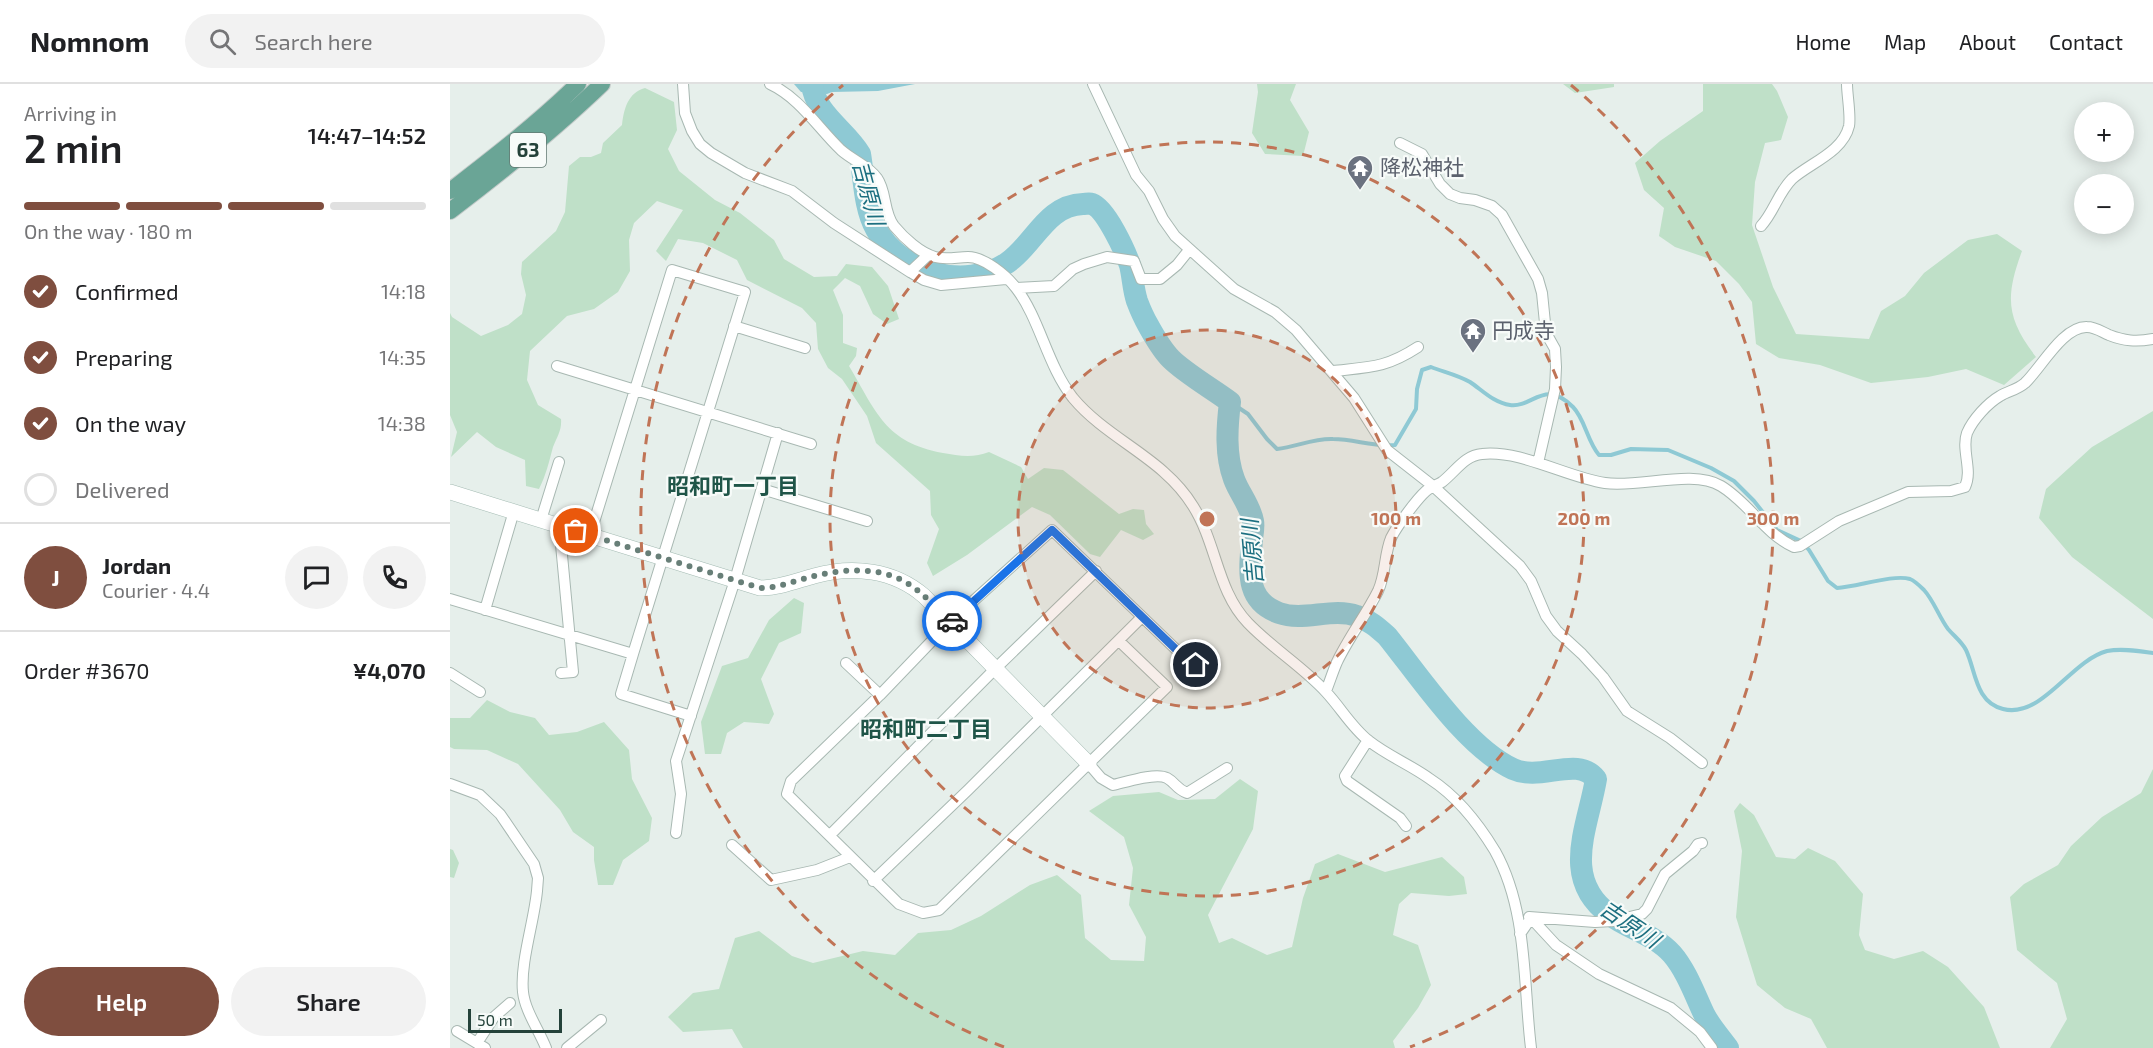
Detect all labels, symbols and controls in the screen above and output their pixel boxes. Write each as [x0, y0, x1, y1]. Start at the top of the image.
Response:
search box [185, 14, 605, 68]
text: Nomnom [30, 24, 149, 58]
icon: search [206, 25, 239, 58]
text: Search here [254, 28, 373, 54]
text: Home [1795, 29, 1851, 54]
text: Map [1884, 29, 1926, 54]
text: About [1959, 29, 2016, 54]
text: Contact [2049, 29, 2123, 54]
text: Arriving in [24, 101, 117, 125]
map controls [2074, 102, 2134, 234]
button: + [2074, 102, 2134, 162]
text: 14:47–14:52 [308, 122, 426, 148]
text: 2 min [24, 124, 123, 171]
road number: 63 [510, 133, 546, 167]
temple icon: 降松神社 [1345, 153, 1375, 191]
place label: 降松神社 [1380, 154, 1464, 179]
water label: 吉原川 [849, 157, 892, 230]
button: − [2074, 174, 2134, 234]
text: On the way · 180 m [24, 219, 192, 243]
icon: check [24, 275, 57, 308]
text: Confirmed [75, 278, 179, 304]
text: 14:18 [381, 279, 426, 303]
temple icon: 円成寺 [1458, 316, 1488, 354]
place label: 円成寺 [1492, 317, 1555, 342]
icon: check [24, 341, 57, 374]
text: Preparing [75, 344, 173, 370]
text: 14:35 [379, 345, 426, 369]
icon: check [24, 407, 57, 440]
text: On the way [75, 410, 186, 436]
text: 14:38 [378, 411, 426, 435]
district label: 昭和町一丁目 [667, 472, 799, 498]
text: Delivered [75, 476, 170, 502]
pin [550, 505, 601, 556]
text: 100 m [1371, 507, 1421, 529]
text: 200 m [1558, 507, 1610, 529]
text: 300 m [1747, 507, 1799, 529]
centre of rings [1197, 509, 1217, 529]
icon: bag [559, 514, 592, 547]
water label: 吉原川 [1235, 516, 1267, 586]
button: chat [285, 546, 348, 609]
button: phone [363, 546, 426, 609]
text: Jordan [102, 552, 171, 578]
text: J [51, 564, 60, 590]
text: Courier · 4.4 [102, 578, 210, 602]
courier [922, 591, 982, 651]
icon: car [936, 605, 969, 638]
pin [1170, 639, 1221, 690]
icon: home [1179, 648, 1212, 681]
text: Order #3670 [24, 657, 149, 683]
text: ¥4,070 [353, 657, 426, 683]
district label: 昭和町二丁目 [860, 715, 992, 741]
water label: 吉原川 [1596, 894, 1667, 954]
button: Help [24, 967, 219, 1036]
button: Share [231, 967, 426, 1036]
scale bar [468, 1006, 562, 1034]
text: 50 m [477, 1010, 513, 1029]

